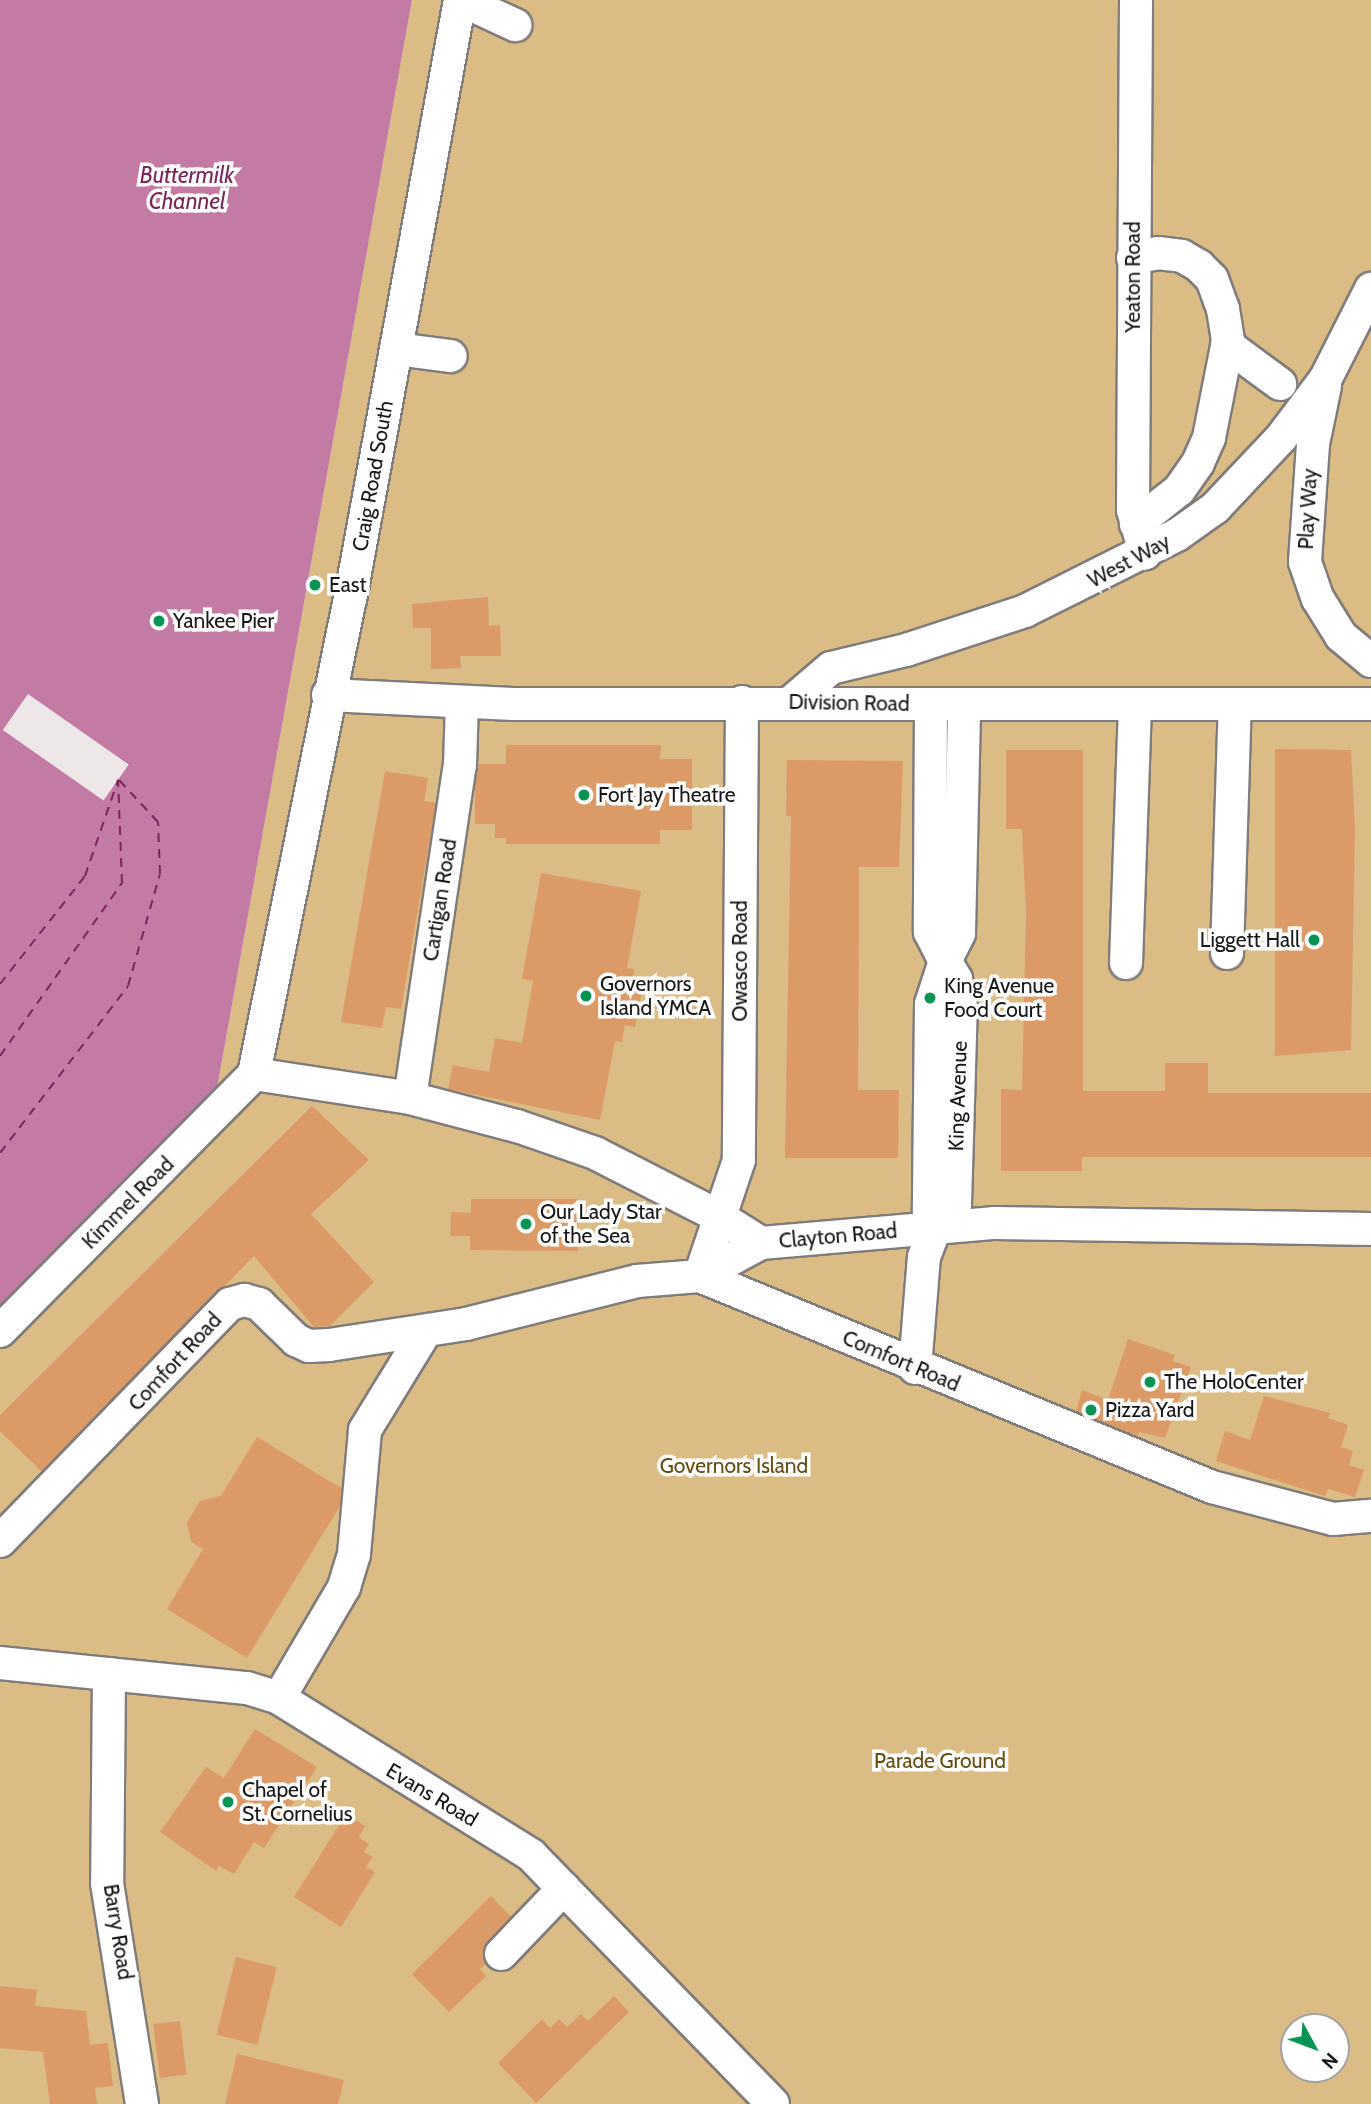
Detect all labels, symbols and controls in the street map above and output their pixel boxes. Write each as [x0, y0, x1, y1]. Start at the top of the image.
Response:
water label: Buttermilk Channel [140, 161, 234, 215]
street label: Yeaton Road [1120, 221, 1146, 333]
street label: Craig Road South [347, 399, 399, 553]
street label: Play Way [1293, 468, 1323, 550]
street label: West Way [1084, 529, 1174, 593]
place label: East [329, 572, 366, 598]
marker: East [307, 577, 323, 593]
place label: Yankee Pier [173, 608, 274, 634]
marker: Yankee Pier [151, 613, 167, 629]
street label: Division Road [788, 689, 910, 717]
place label: Fort Jay Theatre [598, 782, 735, 808]
marker: Fort Jay Theatre [576, 787, 592, 803]
street label: Cartigan Road [418, 837, 462, 963]
street label: Owasco Road [727, 900, 753, 1022]
place label: Liggett Hall [1200, 927, 1300, 953]
marker: Liggett Hall [1306, 932, 1322, 948]
place label: Governors Island YMCA [600, 971, 711, 1021]
place label: King Avenue Food Court [944, 973, 1054, 1023]
marker: Governors Island YMCA [578, 988, 594, 1004]
marker: King Avenue Food Court [922, 990, 938, 1006]
street label: King Avenue [943, 1040, 973, 1152]
street label: Kimmel Road [77, 1152, 179, 1254]
place label: Our Lady Star of the Sea [540, 1199, 662, 1249]
marker: Our Lady Star of the Sea [518, 1216, 534, 1232]
street label: Clayton Road [778, 1218, 898, 1254]
street label: Comfort Road [123, 1308, 227, 1416]
street label: Comfort Road [839, 1325, 963, 1397]
place label: The HoloCenter [1164, 1369, 1304, 1395]
marker: The HoloCenter [1142, 1374, 1158, 1390]
place label: Pizza Yard [1105, 1397, 1195, 1423]
marker: Pizza Yard [1083, 1402, 1099, 1418]
park label: Governors Island [660, 1453, 808, 1479]
park label: Parade Ground [874, 1748, 1006, 1774]
street label: Evans Road [382, 1758, 482, 1832]
place label: Chapel of St. Cornelius [242, 1777, 353, 1827]
marker: Chapel of St. Cornelius [220, 1794, 236, 1810]
street label: Barry Road [98, 1882, 138, 1982]
north arrow [1280, 2013, 1350, 2083]
text: N [1317, 2048, 1343, 2073]

